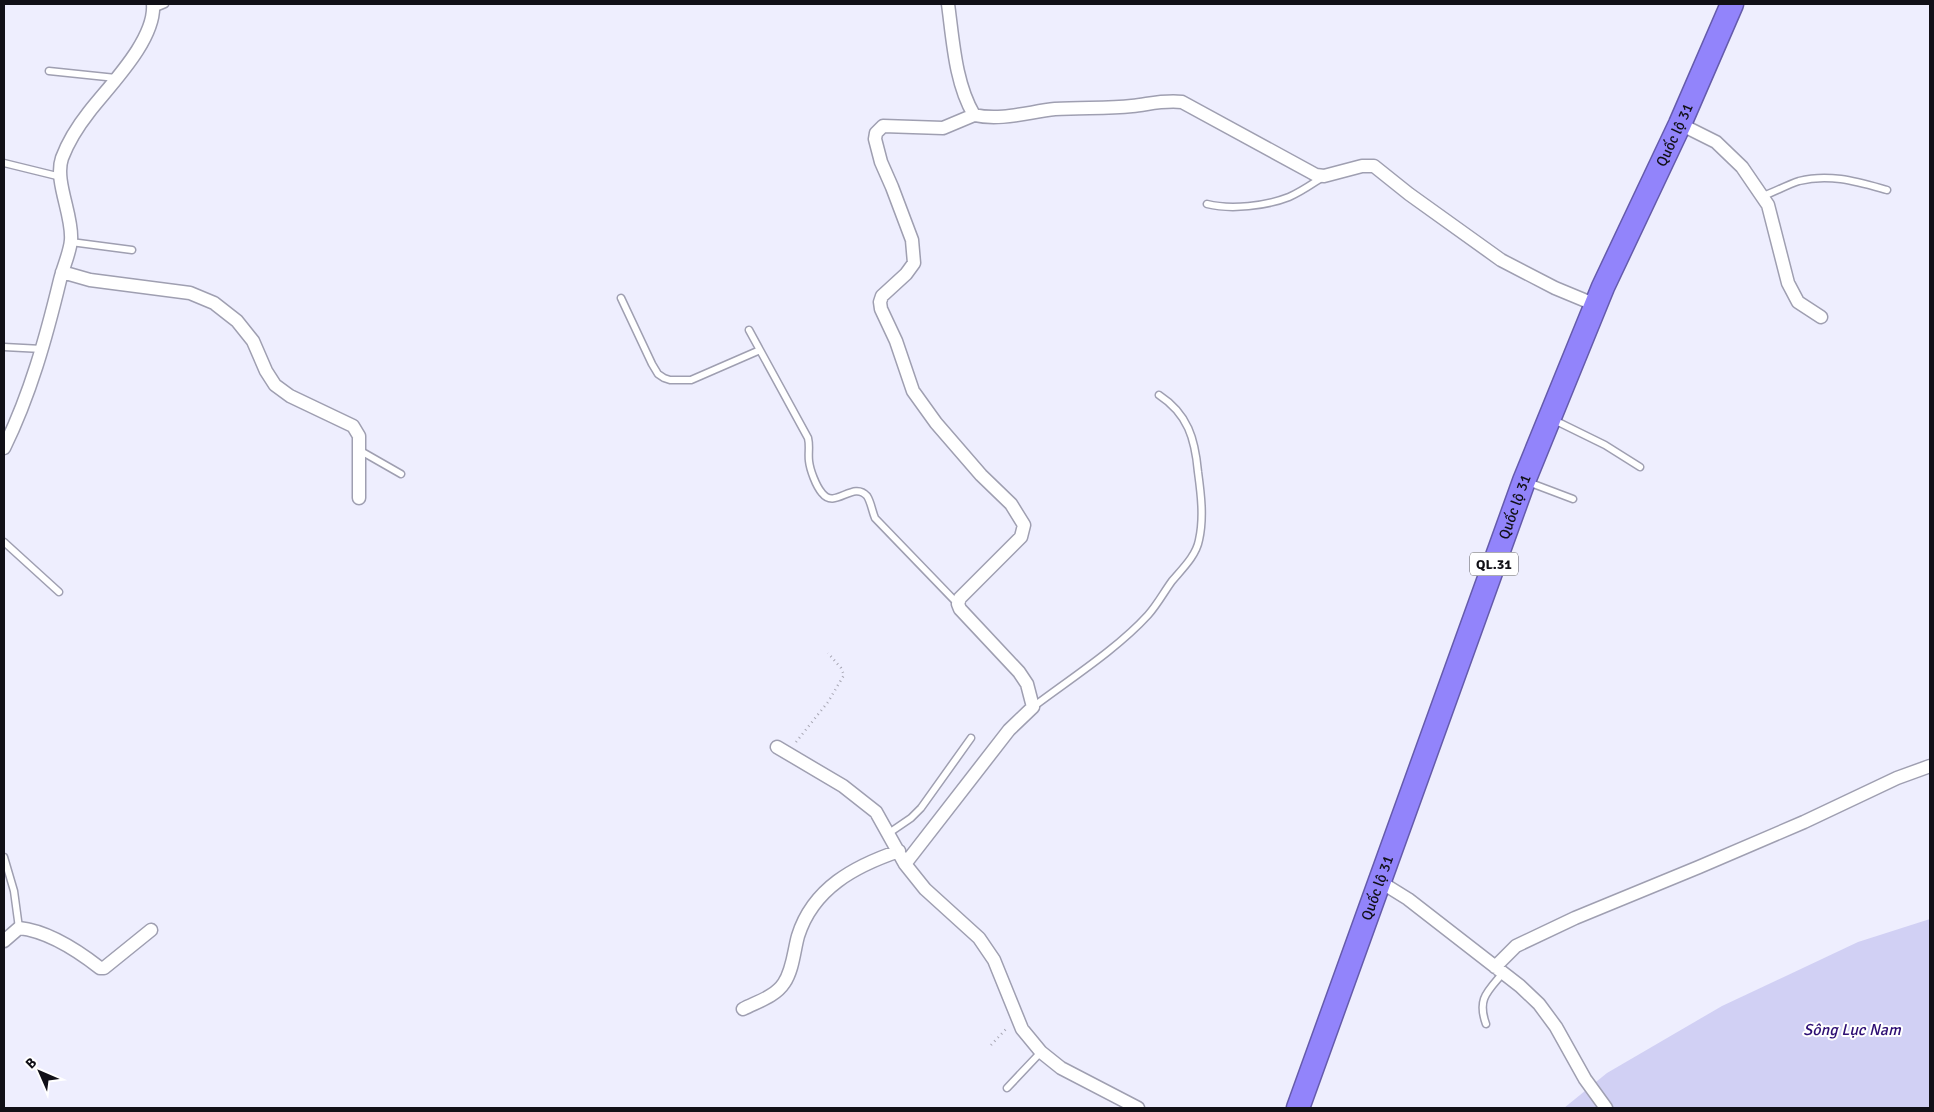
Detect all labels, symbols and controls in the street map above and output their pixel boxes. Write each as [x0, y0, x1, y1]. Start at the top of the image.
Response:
street label: Quốc lộ 31 [1652, 101, 1697, 170]
street label: Quốc lộ 31 [1495, 472, 1535, 542]
road number: QL.31 [1470, 552, 1518, 576]
street label: Quốc lộ 31 [1357, 853, 1397, 923]
water label: Sông Lục Nam [1803, 1020, 1902, 1040]
north arrow [15, 1047, 65, 1097]
text: B [22, 1054, 40, 1072]

